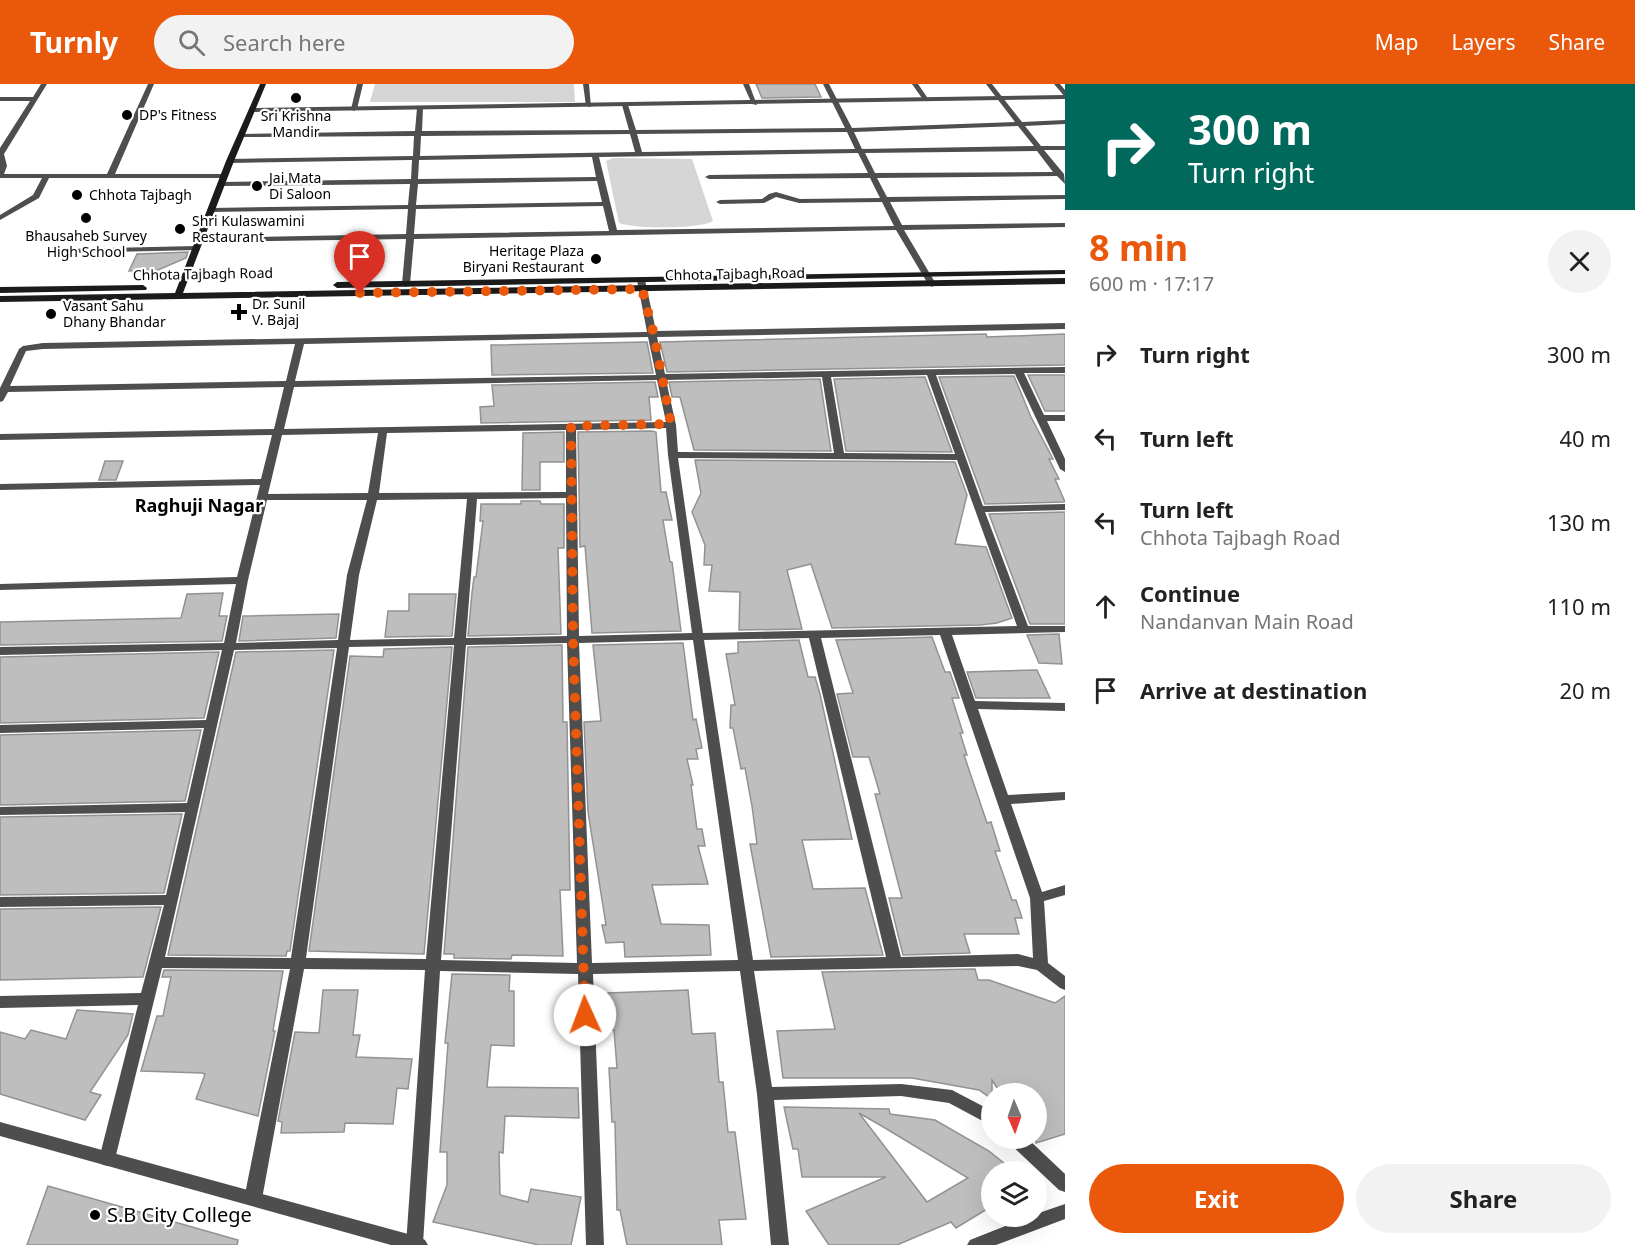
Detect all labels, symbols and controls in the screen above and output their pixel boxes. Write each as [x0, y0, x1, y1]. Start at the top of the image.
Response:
search box [154, 15, 574, 69]
text: Turnly [30, 23, 118, 61]
icon: search [175, 26, 208, 59]
text: Search here [223, 27, 345, 57]
text: Map [1375, 28, 1419, 56]
text: Layers [1452, 28, 1516, 56]
text: Share [1549, 28, 1605, 56]
marker: Sri Krishna Mandir [289, 91, 303, 105]
text: 300 m [1188, 100, 1312, 157]
place label: DP's Fitness [139, 105, 217, 124]
place label: Sri Krishna Mandir [261, 106, 331, 141]
marker: DP's Fitness [120, 108, 134, 122]
icon: right [1089, 108, 1167, 186]
text: Turn right [1188, 154, 1314, 191]
place label: Jai Mata Di Saloon [267, 168, 331, 203]
marker: Jai Mata Di Saloon [250, 179, 264, 193]
place label: Chhota Tajbagh [89, 185, 192, 204]
marker: Chhota Tajbagh [70, 188, 84, 202]
marker: Bhausaheb Survey High School [79, 211, 93, 225]
place label: Shri Kulaswamini Restaurant [192, 211, 305, 246]
marker: Shri Kulaswamini Restaurant [173, 222, 187, 236]
text: 8 min [1089, 223, 1188, 272]
place label: Bhausaheb Survey High School [25, 226, 148, 261]
button: close [1548, 230, 1611, 293]
pin [334, 231, 385, 293]
icon: arrive [343, 240, 376, 273]
place label: Heritage Plaza Biryani Restaurant [463, 241, 584, 276]
marker: Heritage Plaza Biryani Restaurant [589, 252, 603, 266]
street label: Chhota Tajbagh Road [133, 263, 273, 284]
street label: Chhota Tajbagh Road [665, 263, 805, 284]
text: 600 m · 17:17 [1089, 270, 1214, 297]
place label: Dr. Sunil V. Bajaj [252, 294, 305, 329]
place label: Vasant Sahu Dhany Bhandar [63, 296, 166, 331]
marker: Dr. Sunil V. Bajaj [230, 303, 248, 321]
marker: Vasant Sahu Dhany Bhandar [44, 307, 58, 321]
icon: right [1089, 338, 1122, 371]
text: Turn right [1140, 339, 1250, 369]
text: 300 m [1547, 339, 1611, 369]
icon: left [1089, 422, 1122, 455]
text: Turn left [1140, 423, 1234, 453]
text: 40 m [1560, 423, 1611, 453]
district label: Raghuji Nagar [135, 493, 263, 517]
text: Turn left [1140, 494, 1234, 524]
icon: left [1089, 506, 1122, 539]
text: 130 m [1547, 507, 1611, 537]
text: Chhota Tajbagh Road [1140, 524, 1340, 551]
text: Continue [1140, 578, 1240, 608]
icon: ahead [1089, 590, 1122, 623]
text: 110 m [1547, 591, 1611, 621]
text: Nandanvan Main Road [1140, 608, 1354, 635]
icon: arrive [1089, 674, 1122, 707]
text: Arrive at destination [1140, 675, 1367, 705]
text: 20 m [1560, 675, 1611, 705]
position arrow [553, 983, 617, 1047]
north arrow [981, 1083, 1047, 1149]
map controls [981, 1083, 1047, 1227]
button: layers [981, 1161, 1047, 1227]
button: Exit [1089, 1164, 1344, 1233]
button: Share [1356, 1164, 1611, 1233]
place label: S.B City College [107, 1201, 252, 1228]
marker: S.B City College [88, 1208, 102, 1222]

